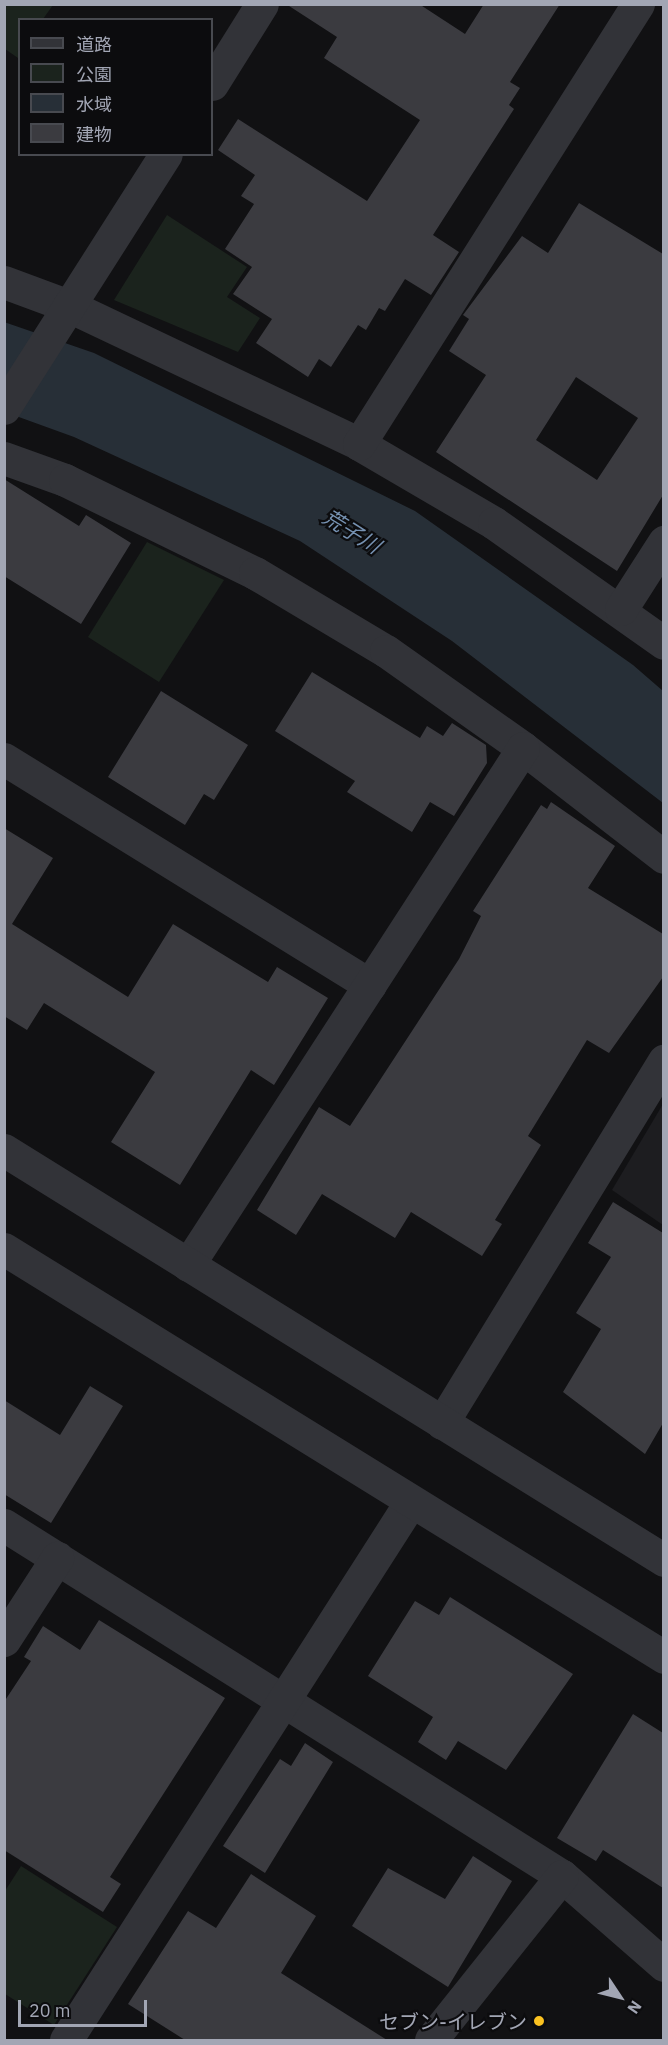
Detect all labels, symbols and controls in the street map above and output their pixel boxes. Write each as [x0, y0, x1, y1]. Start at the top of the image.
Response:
legend [18, 18, 213, 156]
text: 道路 [76, 33, 112, 56]
text: 公園 [76, 63, 112, 86]
text: 水域 [76, 93, 112, 116]
text: 建物 [76, 123, 112, 146]
water label: 荒子川 [319, 504, 385, 558]
north arrow [590, 1967, 650, 2027]
scale bar [21, 1988, 150, 2026]
text: N [623, 1997, 646, 2018]
text: 20 m [29, 1999, 71, 2022]
place label: セブン-イレブン [379, 2009, 527, 2033]
marker: セブン-イレブン [532, 2014, 546, 2028]

